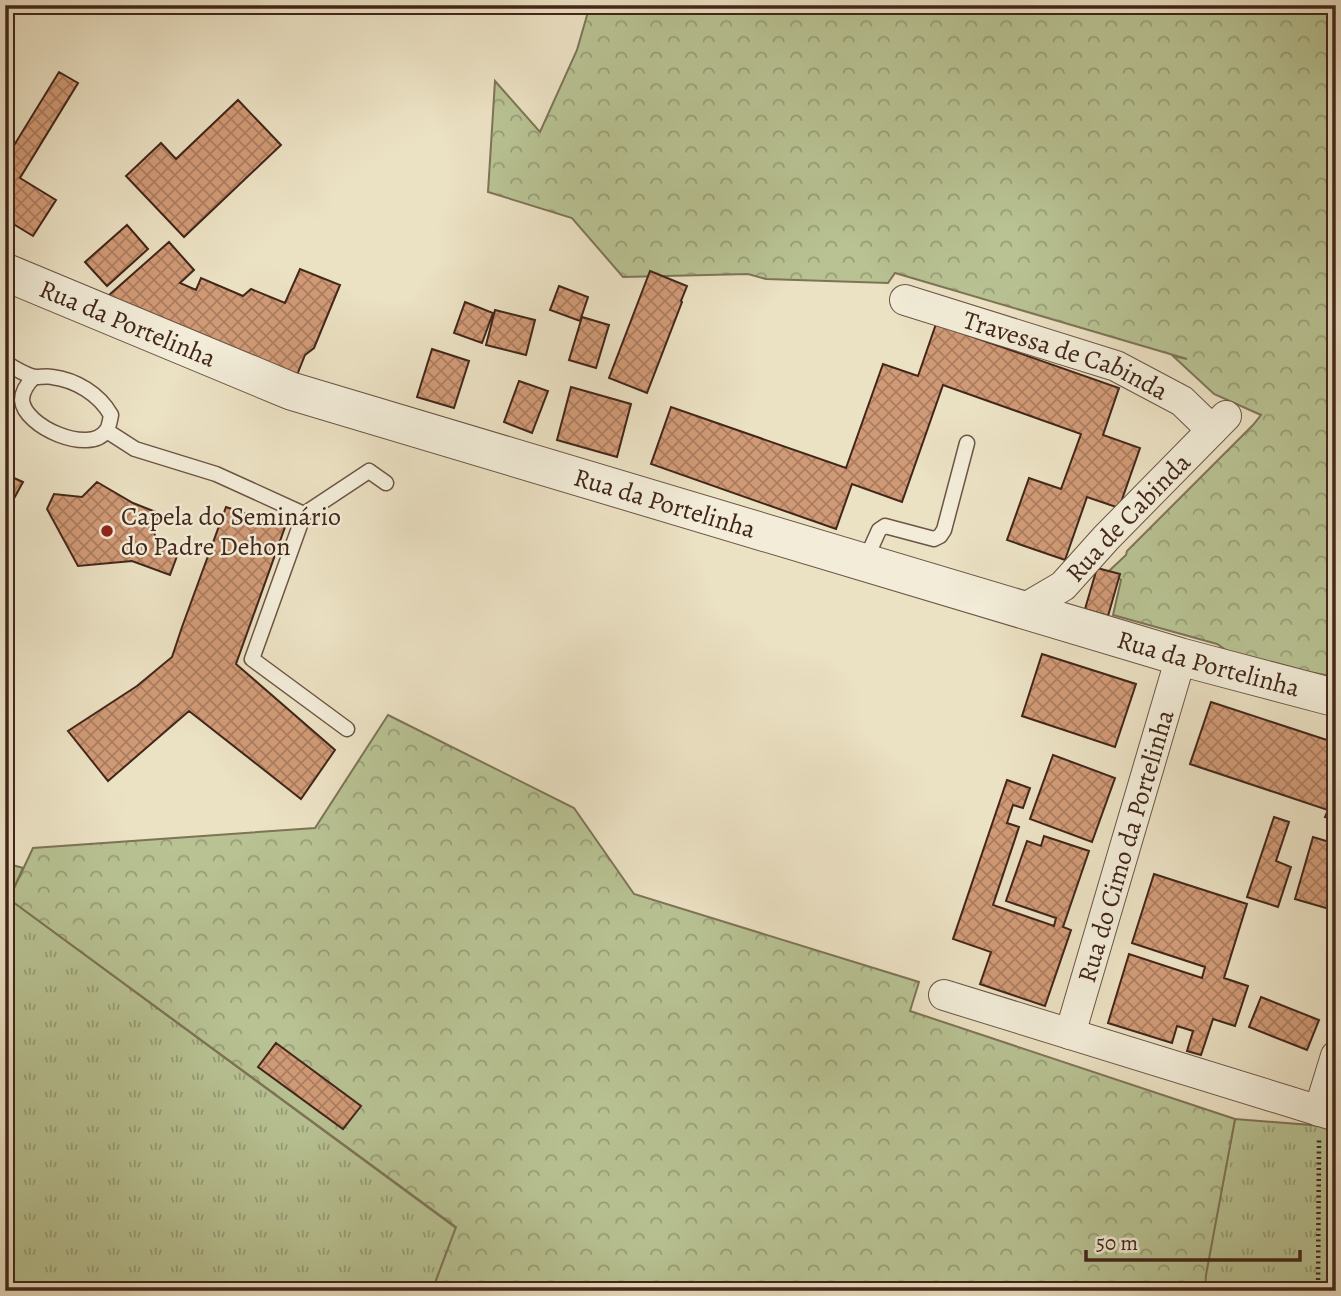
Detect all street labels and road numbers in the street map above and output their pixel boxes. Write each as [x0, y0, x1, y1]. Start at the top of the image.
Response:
street label: Rua da Portelinha [34, 271, 221, 376]
street label: Travessa de Cabinda [959, 302, 1174, 409]
street label: Rua de Cabinda [1058, 445, 1198, 590]
street label: Rua da Portelinha [570, 460, 760, 547]
street label: Rua da Portelinha [1113, 622, 1304, 706]
street label: Rua do Cimo da Portelinha [1069, 705, 1183, 987]

